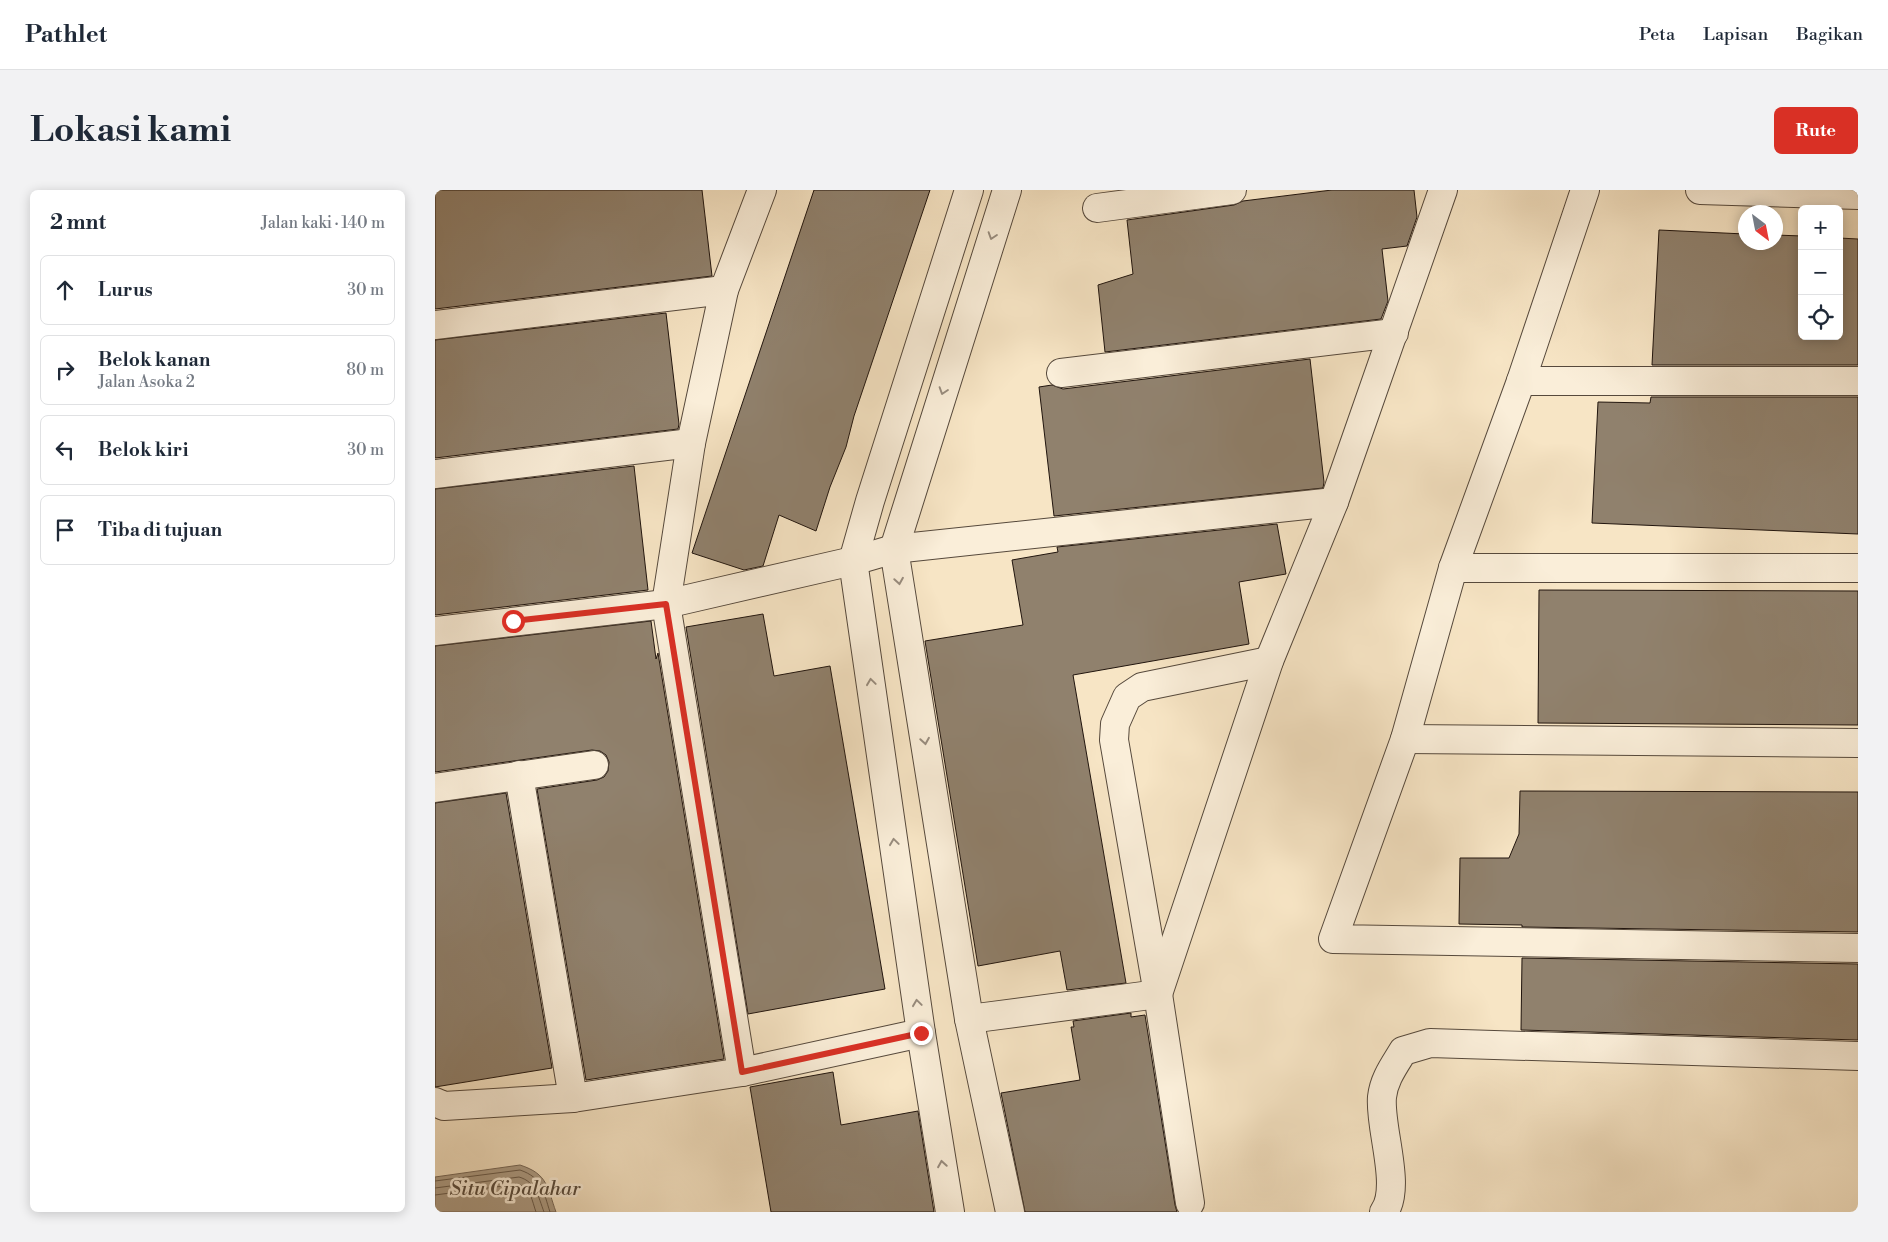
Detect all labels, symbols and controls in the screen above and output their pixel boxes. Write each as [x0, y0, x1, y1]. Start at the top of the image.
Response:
text: Pathlet [25, 20, 107, 50]
text: Peta [1639, 23, 1675, 46]
text: Lapisan [1703, 23, 1768, 46]
text: Bagikan [1796, 23, 1863, 46]
button: Rute [1774, 107, 1858, 154]
text: Lokasi kami [30, 109, 231, 152]
north arrow [1738, 205, 1783, 250]
map controls [1798, 205, 1843, 340]
button: + [1798, 205, 1843, 250]
text: 2 mnt [50, 210, 106, 236]
text: Jalan kaki · 140 m [261, 213, 385, 233]
one-way arrow [988, 232, 998, 240]
button: − [1798, 250, 1843, 295]
icon: ahead [51, 276, 79, 304]
text: Lurus [98, 278, 153, 302]
text: 30 m [347, 280, 384, 300]
button: locate [1798, 295, 1843, 340]
text: Belok kanan [98, 348, 211, 372]
icon: right [51, 356, 79, 384]
text: 80 m [346, 360, 384, 380]
text: Jalan Asoka 2 [98, 372, 195, 392]
one-way arrow [939, 387, 949, 395]
icon: left [51, 436, 79, 464]
text: Belok kiri [98, 438, 188, 462]
text: 30 m [347, 440, 384, 460]
icon: arrive [51, 516, 79, 544]
text: Tiba di tujuan [98, 518, 222, 542]
one-way arrow [893, 577, 904, 585]
route start [502, 610, 525, 633]
one-way arrow [866, 677, 876, 686]
one-way arrow [919, 737, 929, 746]
one-way arrow [889, 838, 900, 846]
one-way arrow [912, 999, 923, 1007]
route end [910, 1022, 933, 1045]
one-way arrow [937, 1159, 948, 1167]
water label: Situ Cipalahar [450, 1177, 581, 1202]

